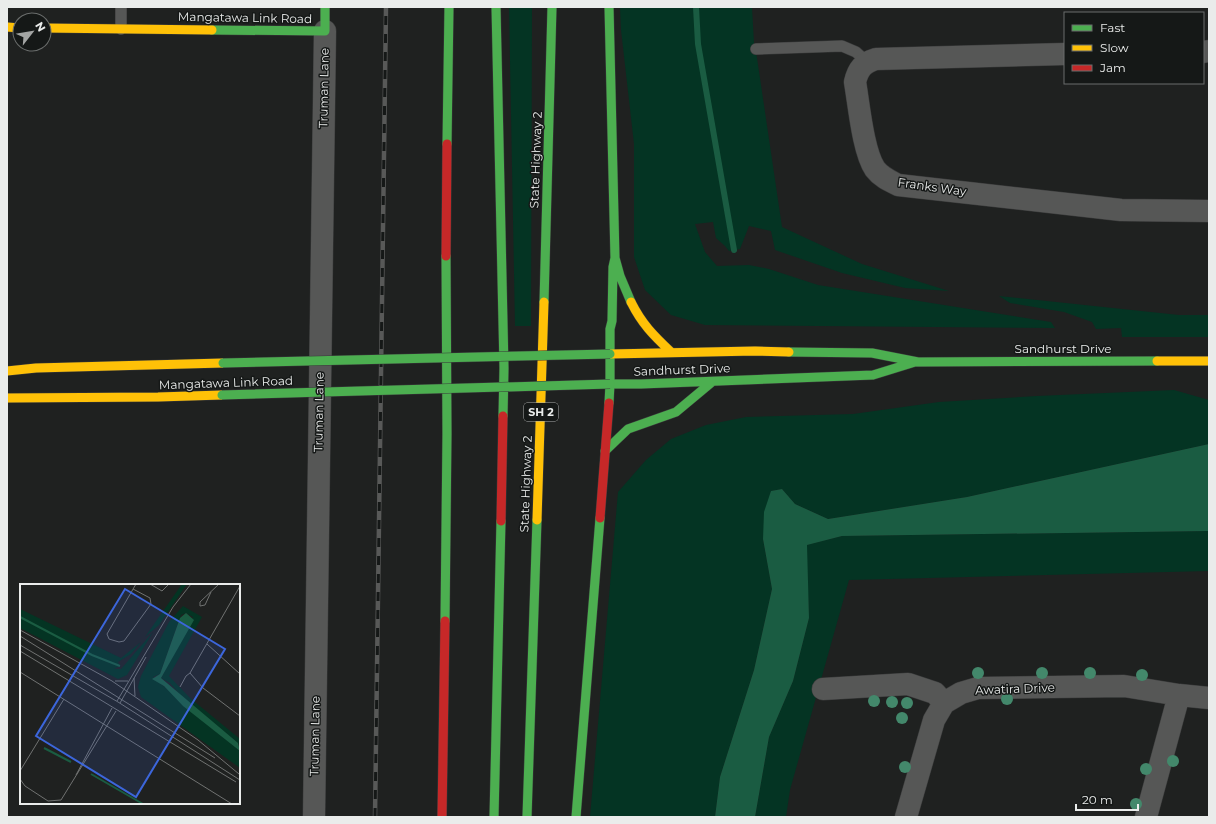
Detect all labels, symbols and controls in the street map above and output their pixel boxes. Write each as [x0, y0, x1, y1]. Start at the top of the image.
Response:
street label: Mangatawa Link Road [178, 9, 312, 26]
north arrow [12, 12, 52, 52]
legend [1064, 12, 1204, 84]
text: N [32, 19, 49, 34]
text: Fast [1100, 20, 1125, 35]
text: Slow [1100, 40, 1129, 55]
street label: Truman Lane [315, 48, 332, 128]
text: Jam [1099, 60, 1126, 75]
street label: State Highway 2 [526, 111, 545, 209]
street label: Franks Way [897, 174, 968, 199]
street label: Sandhurst Drive [1015, 341, 1111, 356]
street label: Sandhurst Drive [633, 360, 731, 379]
street label: Truman Lane [310, 372, 327, 452]
street label: Mangatawa Link Road [159, 373, 293, 392]
road number: SH 2 [524, 403, 558, 421]
street label: State Highway 2 [516, 435, 535, 533]
inset map [20, 584, 240, 804]
street label: Awatira Drive [975, 680, 1055, 697]
street label: Truman Lane [306, 696, 323, 776]
scale bar [1076, 786, 1138, 812]
text: 20 m [1082, 792, 1113, 807]

